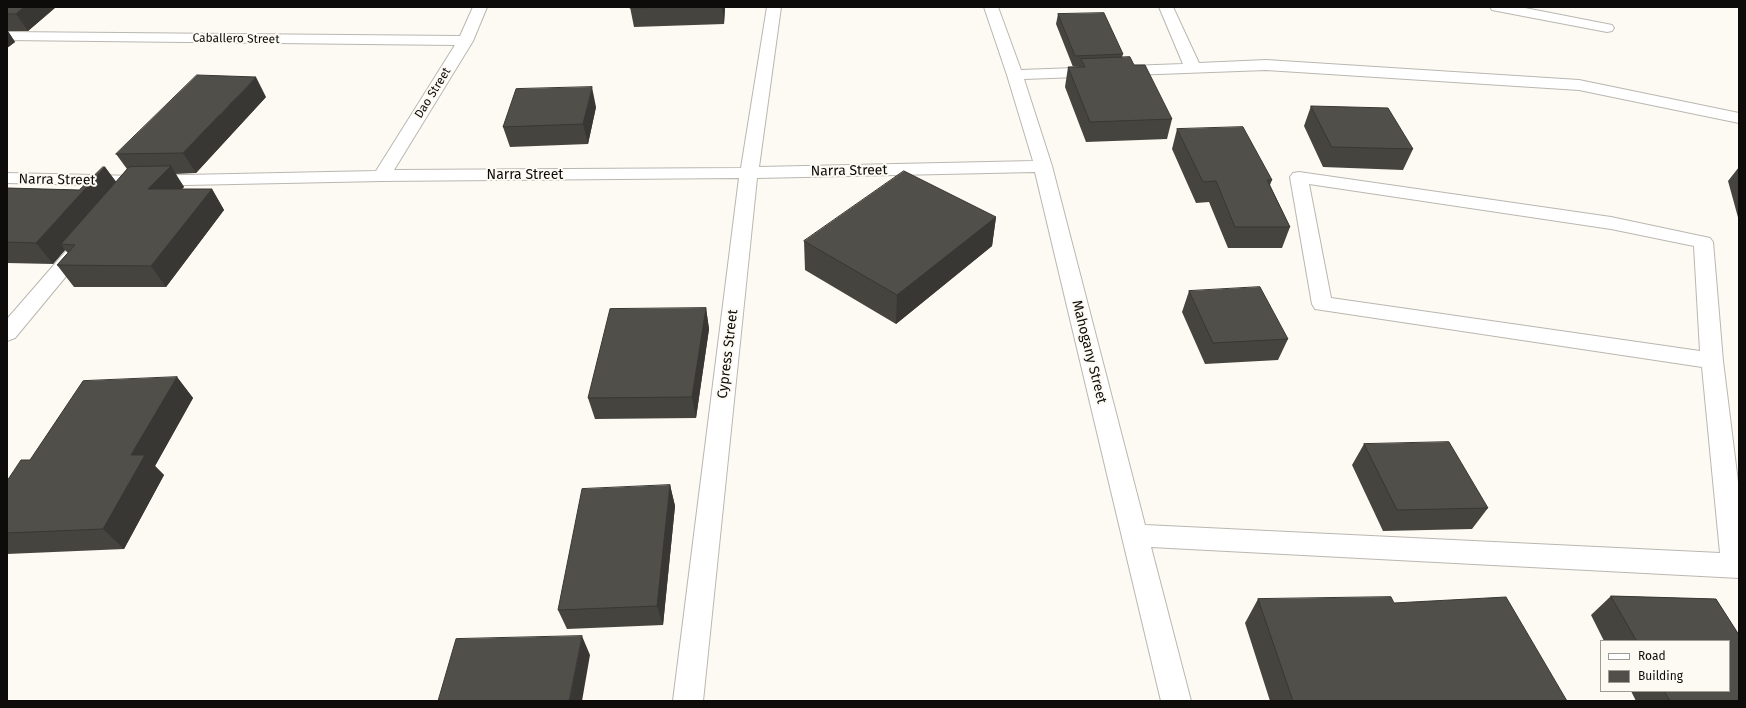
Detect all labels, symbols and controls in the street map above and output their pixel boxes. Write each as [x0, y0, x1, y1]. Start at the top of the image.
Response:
street label: Caballero Street [192, 31, 280, 47]
street label: Dao Street [412, 65, 454, 121]
street label: Narra Street [810, 162, 888, 180]
street label: Narra Street [487, 167, 563, 183]
street label: Narra Street [18, 171, 96, 189]
street label: Mahogany Street [1068, 298, 1110, 406]
street label: Cypress Street [714, 309, 742, 399]
legend [1600, 640, 1730, 692]
text: Road [1638, 649, 1666, 663]
text: Building [1638, 669, 1683, 683]

